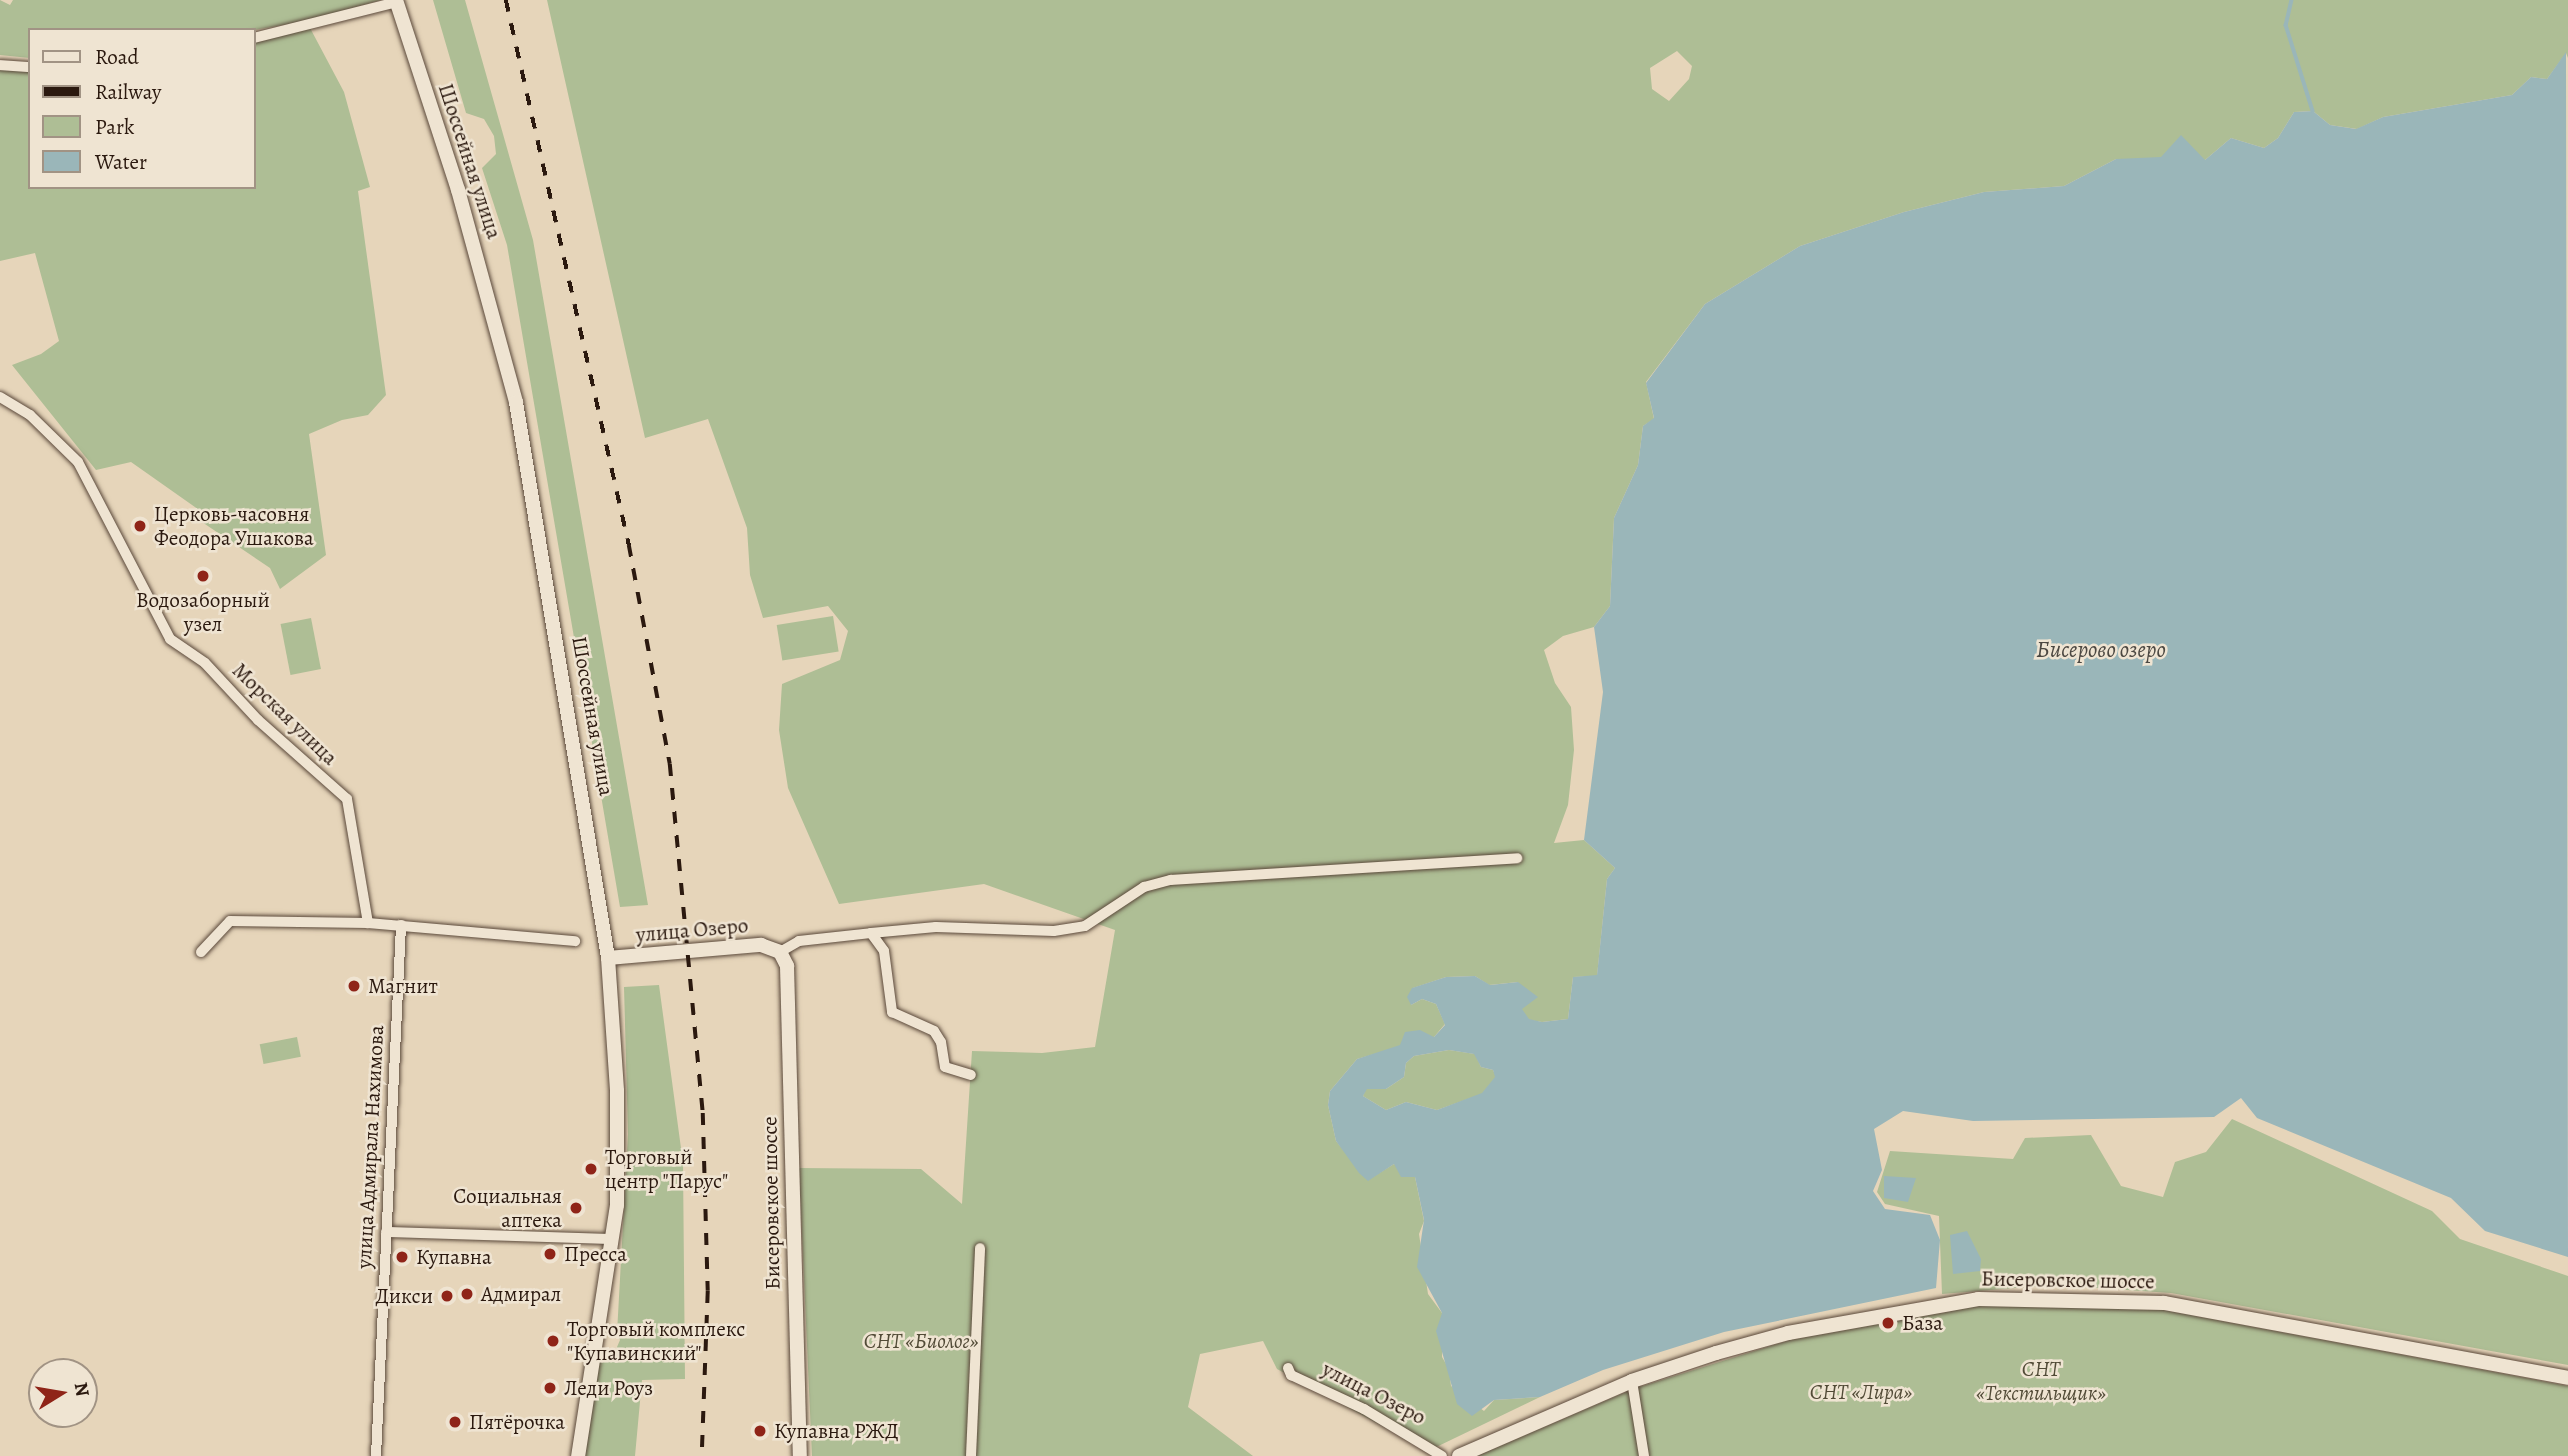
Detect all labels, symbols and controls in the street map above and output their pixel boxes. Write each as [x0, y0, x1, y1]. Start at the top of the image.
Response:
legend [28, 28, 256, 189]
text: Road [95, 43, 139, 71]
text: Railway [95, 78, 161, 106]
street label: Шоссейная улица [433, 80, 507, 242]
text: Park [95, 113, 134, 141]
text: Water [95, 148, 147, 176]
place label: Церковь-часовня Феодора Ушакова [154, 501, 314, 551]
marker: Церковь-часовня Феодора Ушакова [132, 518, 148, 534]
marker: Водозаборный узел [195, 568, 211, 584]
place label: Водозаборный узел [136, 587, 270, 637]
street label: Шоссейная улица [567, 634, 619, 798]
water label: Бисерово озеро [2036, 636, 2166, 664]
street label: Морская улица [227, 658, 343, 770]
street label: улица Озеро [635, 913, 749, 947]
place label: Магнит [368, 973, 438, 999]
marker: Магнит [346, 978, 362, 994]
street label: улица Адмирала Нахимова [351, 1025, 389, 1269]
street label: Бисеровское шоссе [757, 1116, 785, 1290]
place label: Торговый центр "Парус" [605, 1144, 729, 1194]
marker: Торговый центр "Парус" [583, 1161, 599, 1177]
place label: Социальная аптека [453, 1183, 562, 1233]
marker: Социальная аптека [568, 1200, 584, 1216]
place label: Пресса [564, 1241, 627, 1267]
place label: Купавна [416, 1244, 492, 1270]
marker: Пресса [542, 1246, 558, 1262]
marker: Купавна [394, 1249, 410, 1265]
street label: Бисеровское шоссе [1981, 1266, 2155, 1294]
place label: Адмирал [481, 1281, 561, 1307]
place label: Дикси [375, 1283, 433, 1309]
marker: Адмирал [459, 1286, 475, 1302]
marker: Дикси [439, 1288, 455, 1304]
place label: База [1902, 1310, 1943, 1336]
marker: База [1880, 1315, 1896, 1331]
place label: Торговый комплекс "Купавинский" [567, 1316, 745, 1366]
park label: СНТ «Биолог» [864, 1328, 978, 1354]
marker: Торговый комплекс "Купавинский" [545, 1333, 561, 1349]
street label: улица Озеро [1318, 1356, 1430, 1430]
park label: СНТ «Текстильщик» [1976, 1356, 2106, 1406]
north arrow [28, 1358, 98, 1428]
place label: Леди Роуз [564, 1375, 653, 1401]
park label: СНТ «Лира» [1810, 1379, 1912, 1405]
text: N [68, 1380, 96, 1399]
marker: Леди Роуз [542, 1380, 558, 1396]
place label: Пятёрочка [469, 1409, 565, 1435]
marker: Пятёрочка [447, 1414, 463, 1430]
place label: Купавна РЖД [774, 1418, 899, 1444]
marker: Купавна РЖД [752, 1423, 768, 1439]

